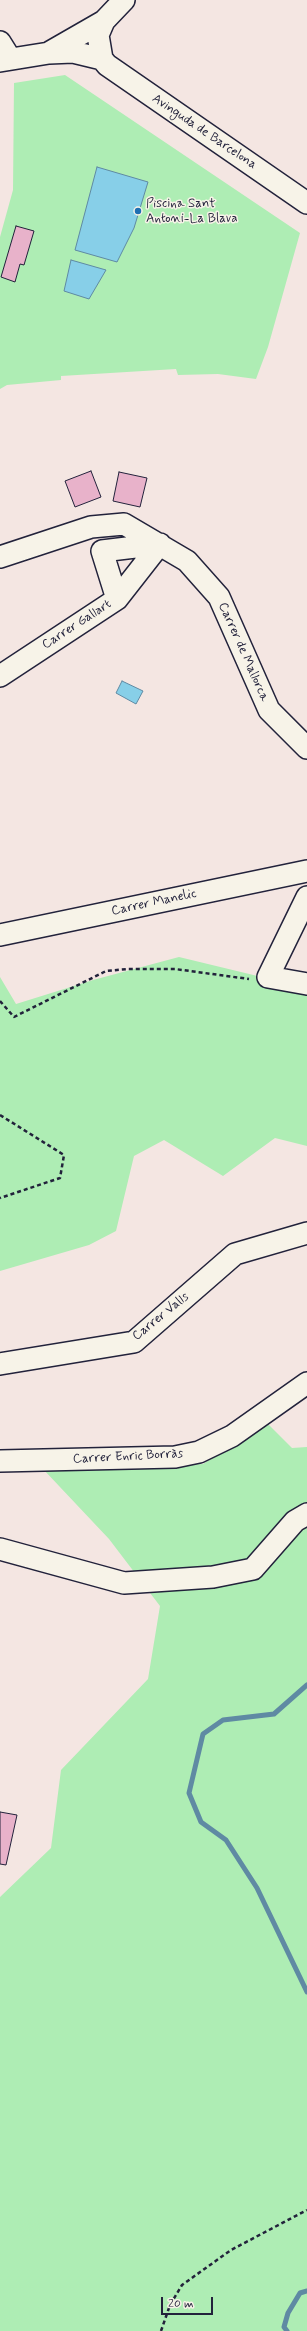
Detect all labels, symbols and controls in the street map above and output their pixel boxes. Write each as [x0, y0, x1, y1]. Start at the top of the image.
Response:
street label: Avinguda de Barcelona [149, 91, 259, 173]
place label: Piscina Sant Antoni-La Blava [146, 196, 238, 227]
marker: Piscina Sant Antoni-La Blava [133, 206, 143, 216]
street label: Carrer Gallart [39, 597, 115, 653]
street label: Carrer de Mallorca [214, 600, 272, 704]
street label: Carrer Manelic [110, 886, 198, 920]
street label: Carrer Valls [130, 1289, 192, 1345]
street label: Carrer Enric Borràs [72, 1446, 184, 1468]
scale bar [163, 2289, 215, 2315]
text: 20 m [168, 2296, 194, 2312]

